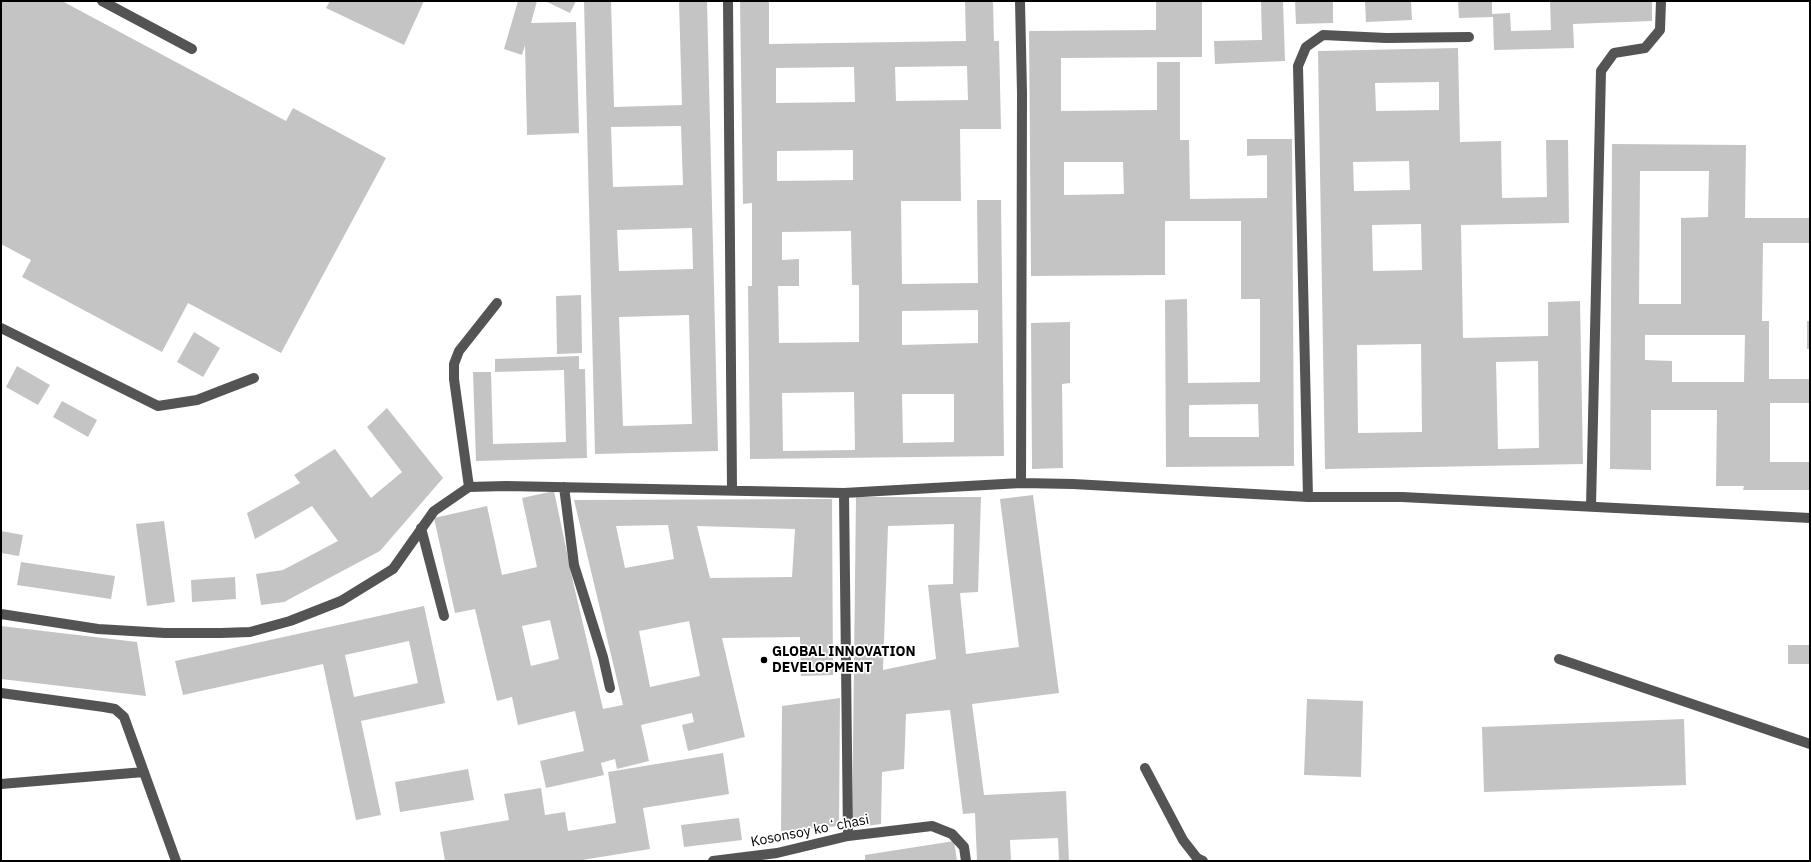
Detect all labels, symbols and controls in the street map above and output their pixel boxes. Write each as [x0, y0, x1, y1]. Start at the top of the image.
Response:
place label: GLOBAL INNOVATION DEVELOPMENT [772, 644, 916, 676]
marker: GLOBAL INNOVATION DEVELOPMENT [759, 655, 769, 665]
street label: Kosonsoy koʻchasi [749, 811, 871, 851]

